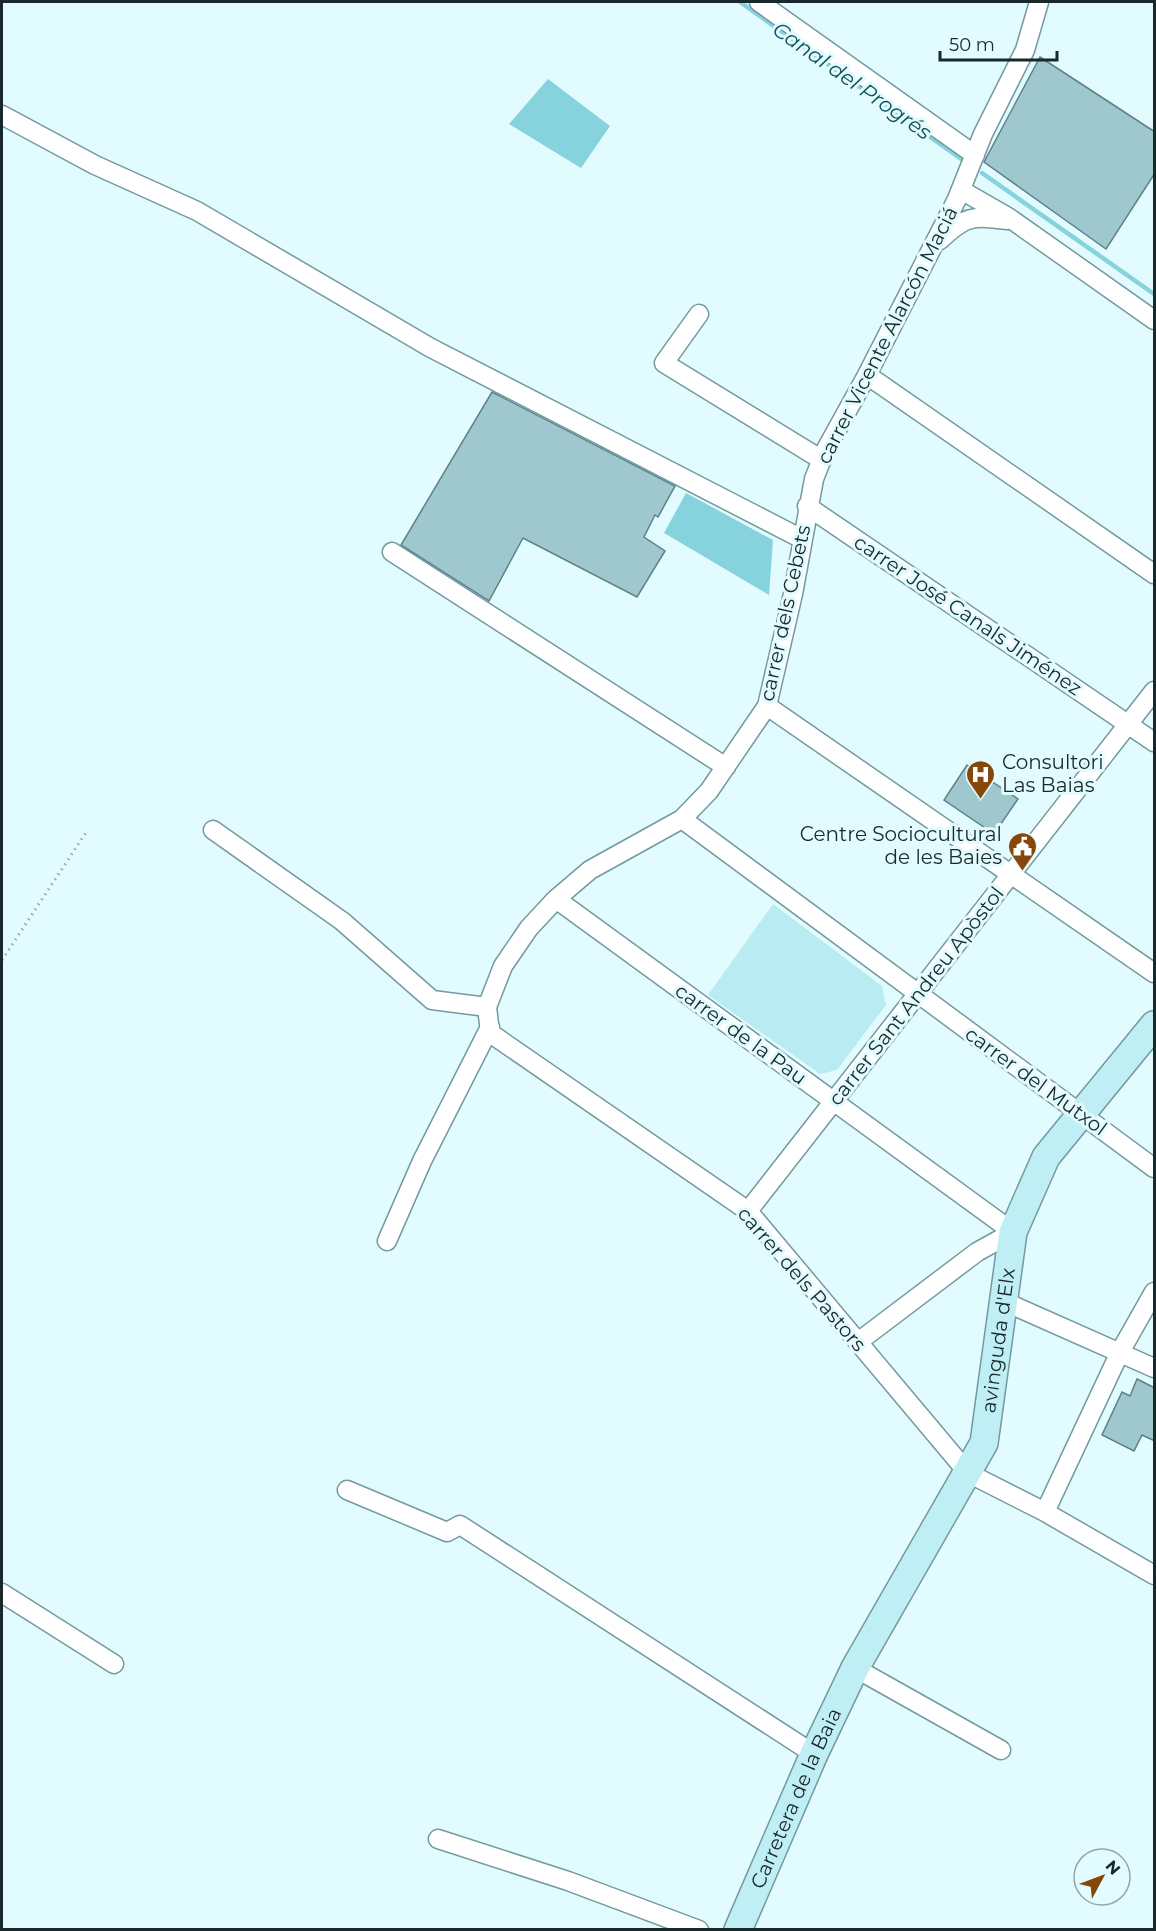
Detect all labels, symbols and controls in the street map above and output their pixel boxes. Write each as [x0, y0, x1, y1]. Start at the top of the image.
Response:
water label: Canal del Progrés [768, 16, 936, 145]
scale bar [940, 24, 1057, 62]
text: 50 m [949, 34, 995, 56]
street label: carrer Vicente Alarcón Maciá [811, 202, 963, 468]
street label: carrer dels Cebets [755, 523, 815, 703]
street label: carrer José Canals Jiménez [850, 530, 1086, 700]
place label: Consultori Las Baias [1002, 750, 1104, 797]
hospital icon: Consultori Las Baias [965, 758, 997, 800]
place label: Centre Sociocultural de les Baies [800, 822, 1002, 869]
public building icon: Centre Sociocultural de les Baies [1007, 830, 1039, 872]
street label: carrer Sant Andreu Apòstol [823, 882, 1009, 1110]
street label: carrer de la Pau [671, 978, 811, 1090]
street label: carrer del Mutxol [960, 1022, 1112, 1140]
street label: carrer dels Pastors [733, 1202, 871, 1356]
street label: avinguda d'Elx [976, 1266, 1020, 1414]
street label: Carretera de la Baia [745, 1704, 846, 1892]
north arrow [1072, 1847, 1132, 1907]
text: N [1102, 1856, 1124, 1879]

